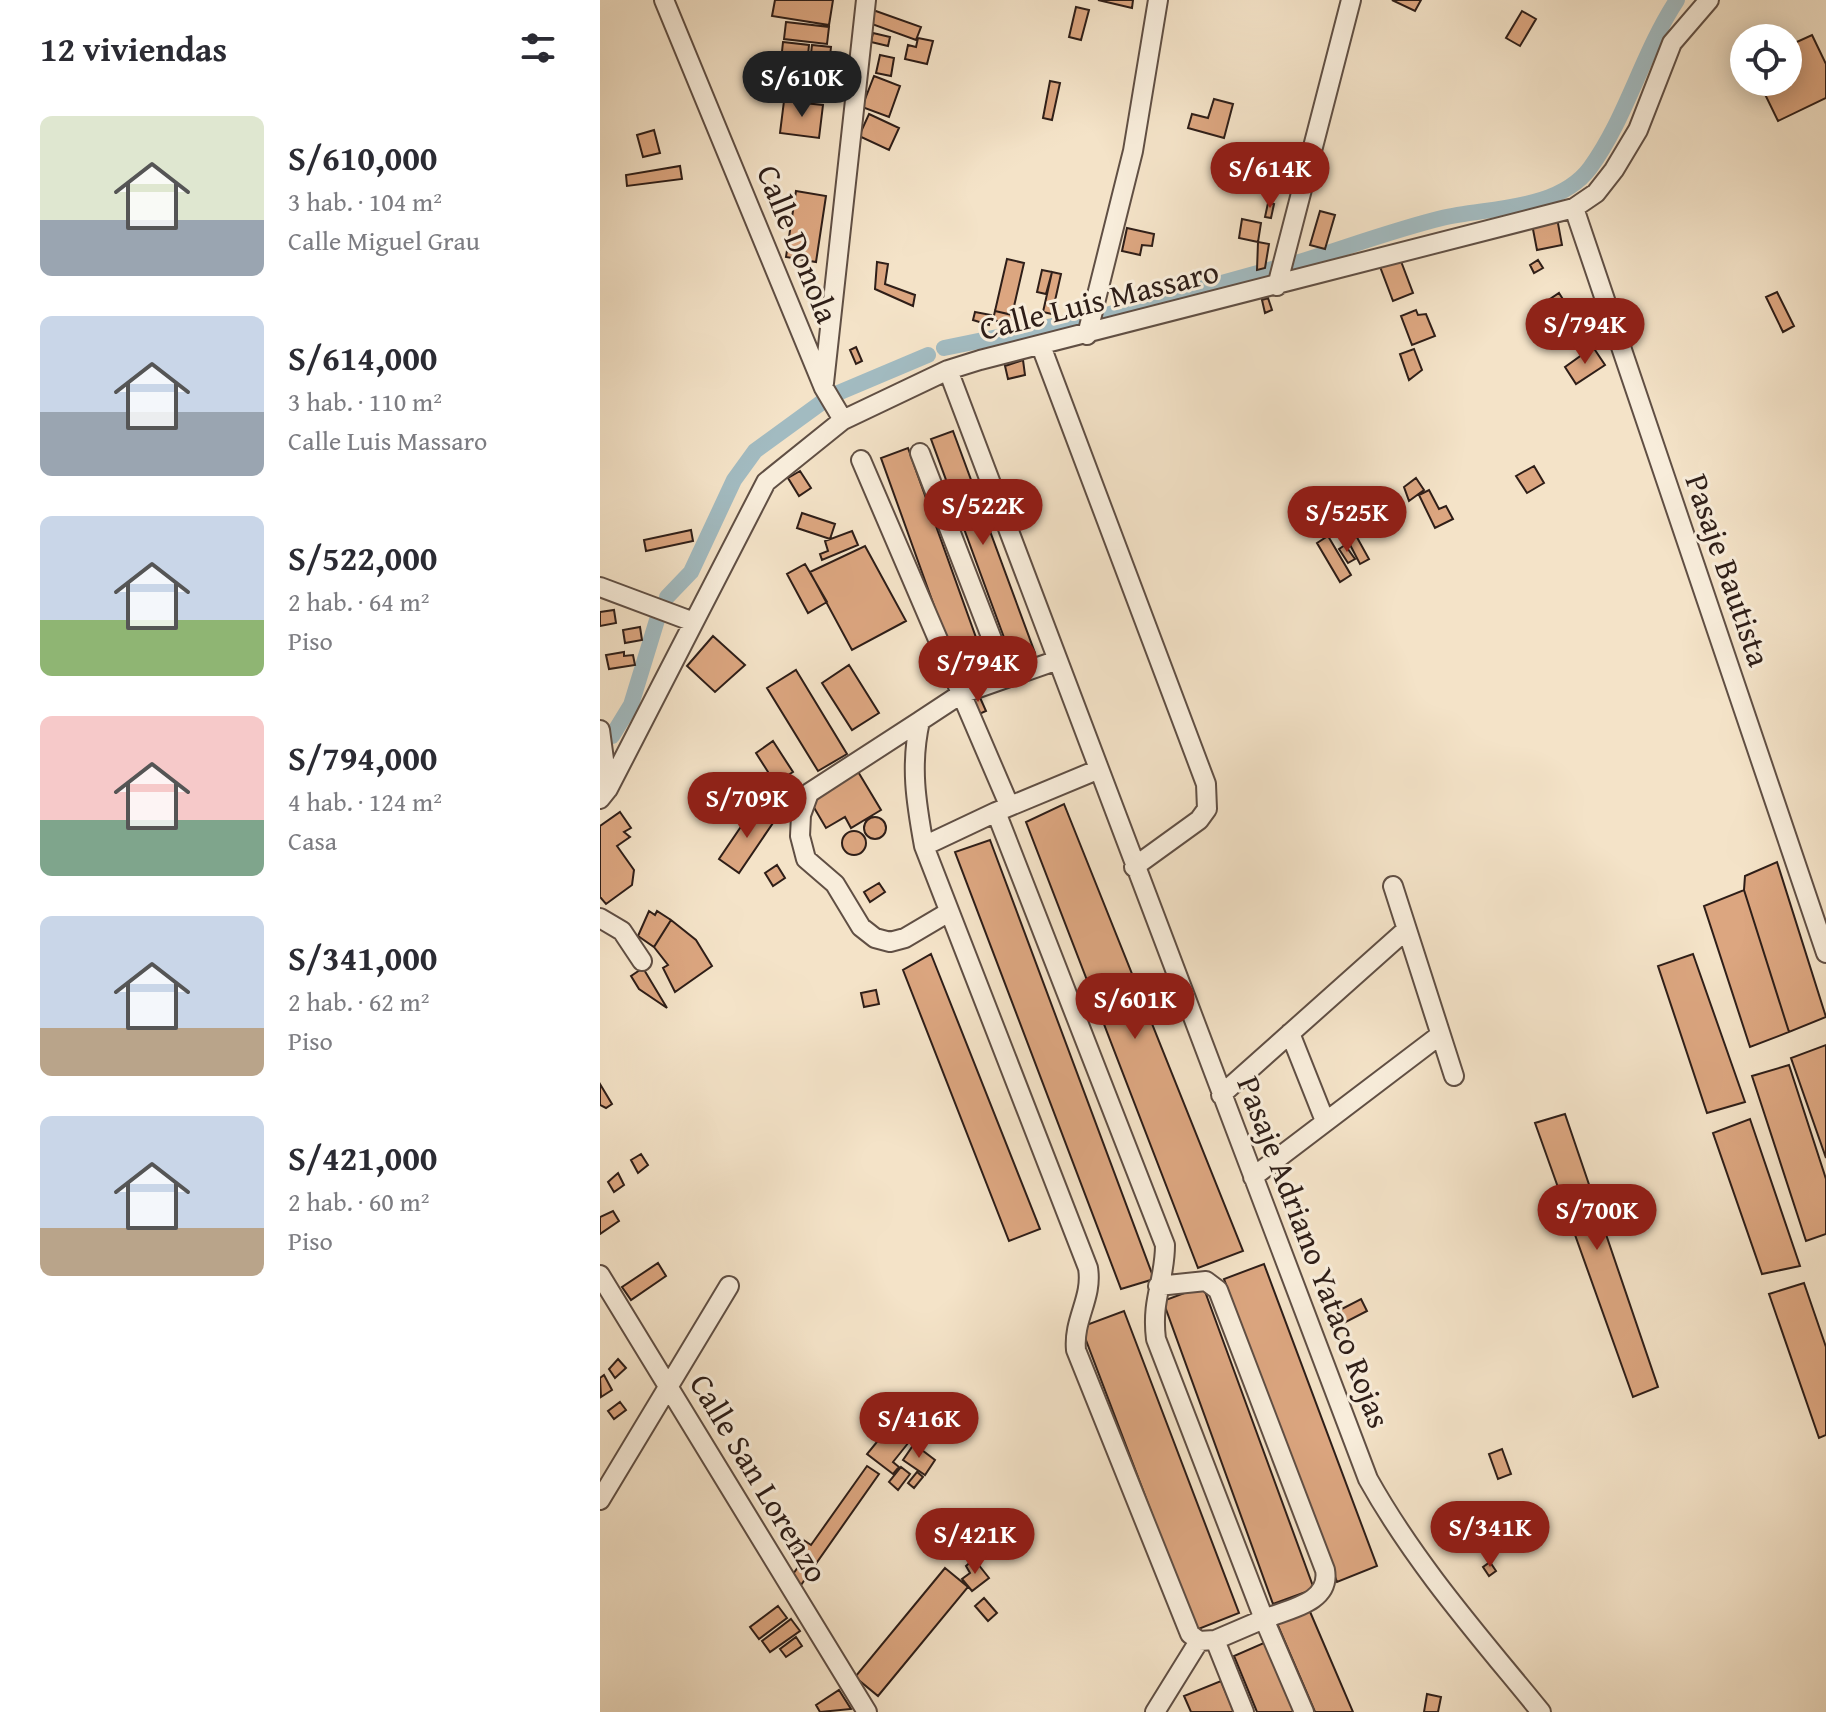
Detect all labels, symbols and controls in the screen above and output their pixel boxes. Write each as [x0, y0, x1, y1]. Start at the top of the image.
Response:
text: 12 viviendas [40, 24, 227, 73]
map controls [1730, 24, 1802, 96]
button: locate [1730, 24, 1802, 96]
icon: filters [516, 26, 560, 70]
pin: S/610K [737, 51, 867, 119]
text: S/610K [761, 57, 843, 96]
text: S/610,000 [288, 133, 437, 182]
pin: S/614K [1205, 142, 1335, 210]
icon: home [104, 148, 200, 244]
text: S/614K [1229, 148, 1311, 187]
street label: Calle Donola [745, 158, 851, 330]
text: 3 hab. · 104 m² [288, 182, 442, 221]
text: Calle Miguel Grau [288, 221, 480, 260]
street label: Calle Luis Massaro [974, 247, 1223, 352]
pin: S/794K [1520, 298, 1650, 366]
text: S/794K [1544, 304, 1626, 343]
text: S/614,000 [288, 333, 437, 382]
icon: home [104, 348, 200, 444]
text: 3 hab. · 110 m² [288, 382, 442, 421]
text: Calle Luis Massaro [288, 421, 487, 460]
street label: Pasaje Bautista [1674, 467, 1783, 672]
pin: S/522K [918, 479, 1048, 547]
text: S/522K [942, 485, 1024, 524]
pin: S/525K [1282, 486, 1412, 554]
text: S/525K [1306, 492, 1388, 531]
text: S/522,000 [288, 533, 437, 582]
icon: home [104, 548, 200, 644]
text: 2 hab. · 64 m² [288, 582, 429, 621]
text: Piso [288, 621, 333, 660]
pin: S/794K [913, 636, 1043, 704]
text: S/794K [937, 642, 1019, 681]
text: S/794,000 [288, 733, 437, 782]
icon: home [104, 748, 200, 844]
pin: S/709K [682, 772, 812, 840]
text: S/709K [706, 778, 788, 817]
text: 4 hab. · 124 m² [288, 782, 442, 821]
text: Casa [288, 821, 337, 860]
text: S/341,000 [288, 933, 437, 982]
icon: home [104, 948, 200, 1044]
pin: S/601K [1070, 973, 1200, 1041]
text: S/601K [1094, 979, 1176, 1018]
text: 2 hab. · 62 m² [288, 982, 429, 1021]
text: Piso [288, 1021, 333, 1060]
street label: Pasaje Adriano Yataco Rojas [1226, 1069, 1403, 1435]
text: S/421,000 [288, 1133, 437, 1182]
icon: home [104, 1148, 200, 1244]
text: 2 hab. · 60 m² [288, 1182, 429, 1221]
pin: S/700K [1532, 1184, 1662, 1252]
text: S/700K [1556, 1190, 1638, 1229]
text: Piso [288, 1221, 333, 1260]
street label: Calle San Lorenzo [678, 1364, 840, 1591]
pin: S/416K [854, 1392, 984, 1460]
text: S/416K [878, 1398, 960, 1437]
pin: S/341K [1425, 1501, 1555, 1569]
text: S/341K [1449, 1507, 1531, 1546]
pin: S/421K [910, 1508, 1040, 1576]
text: S/421K [934, 1514, 1016, 1553]

